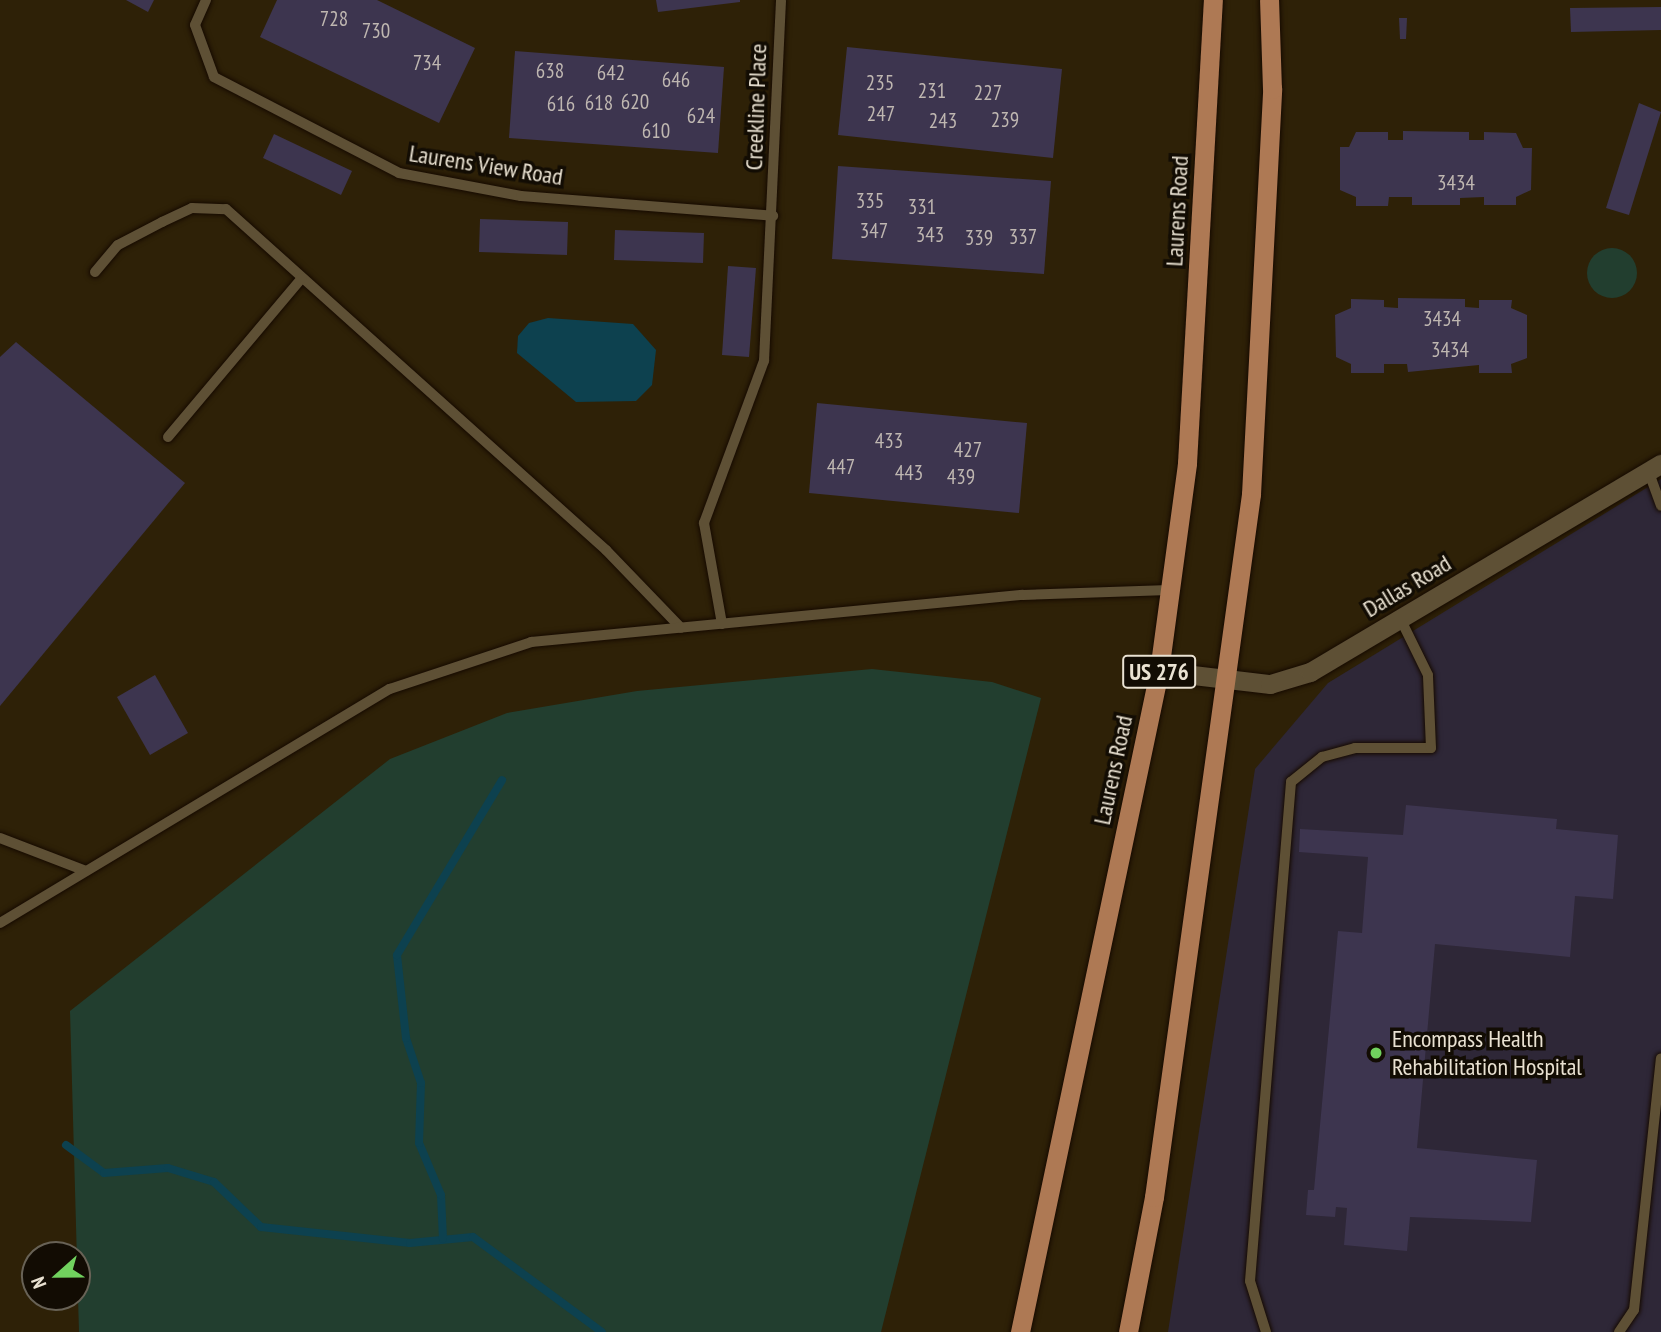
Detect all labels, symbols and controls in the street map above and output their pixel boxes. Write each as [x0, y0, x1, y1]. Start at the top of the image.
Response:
house number: 728 [320, 6, 348, 32]
house number: 730 [362, 18, 390, 44]
street label: Creekline Place [739, 43, 773, 171]
house number: 734 [413, 50, 441, 76]
house number: 638 [536, 58, 564, 84]
house number: 642 [597, 60, 625, 86]
house number: 646 [662, 67, 690, 93]
house number: 235 [866, 70, 894, 96]
house number: 231 [918, 78, 946, 104]
house number: 227 [974, 80, 1002, 106]
house number: 620 [621, 89, 649, 115]
house number: 618 [585, 90, 613, 116]
house number: 616 [547, 91, 575, 117]
house number: 247 [867, 101, 895, 127]
house number: 624 [687, 103, 715, 129]
house number: 239 [991, 107, 1019, 133]
house number: 243 [929, 108, 957, 134]
house number: 610 [642, 118, 670, 144]
street label: Laurens View Road [407, 139, 565, 191]
street label: Laurens Road [1160, 155, 1194, 267]
house number: 3434 [1437, 170, 1475, 196]
house number: 335 [856, 188, 884, 214]
house number: 331 [908, 194, 936, 220]
house number: 347 [860, 218, 888, 244]
house number: 343 [916, 222, 944, 248]
house number: 337 [1009, 224, 1037, 250]
house number: 339 [965, 225, 993, 251]
house number: 3434 [1423, 306, 1461, 332]
house number: 3434 [1431, 337, 1469, 363]
house number: 433 [875, 428, 903, 454]
house number: 427 [954, 437, 982, 463]
house number: 447 [827, 454, 855, 480]
house number: 443 [895, 460, 923, 486]
house number: 439 [947, 464, 975, 490]
street label: Dallas Road [1358, 549, 1456, 623]
road number: US 276 [1120, 652, 1198, 692]
street label: Laurens Road [1087, 713, 1139, 827]
place label: Encompass Health Rehabilitation Hospital [1392, 1025, 1582, 1081]
marker: Encompass Health Rehabilitation Hospital [1366, 1043, 1386, 1063]
north arrow [21, 1241, 91, 1311]
text: N [25, 1274, 51, 1292]

